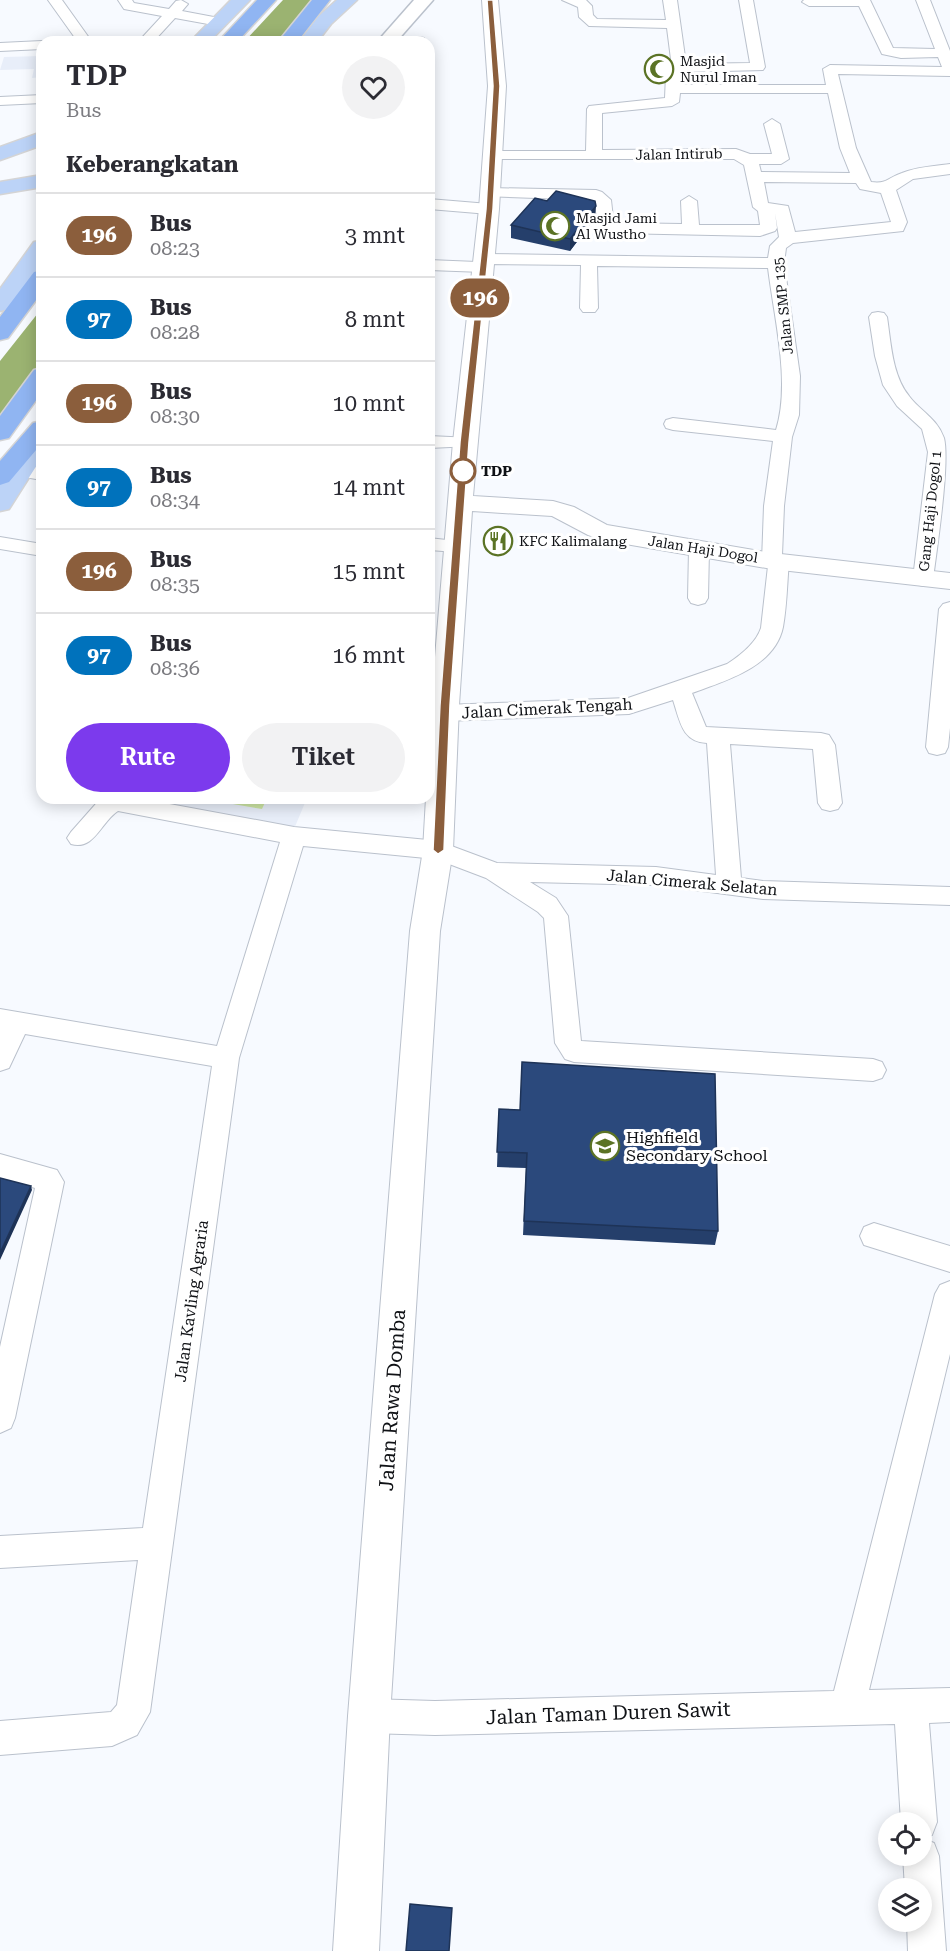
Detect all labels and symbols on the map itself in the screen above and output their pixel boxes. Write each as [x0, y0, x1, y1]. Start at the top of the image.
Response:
mosque icon: Masjid Nurul Iman [643, 53, 675, 85]
place label: Masjid Nurul Iman [680, 53, 757, 85]
street label: Jalan Intirub [635, 145, 723, 163]
mosque icon: Masjid Jami Al Wustho [539, 210, 571, 242]
place label: Masjid Jami Al Wustho [576, 210, 658, 242]
street label: Jalan SMP 135 [770, 256, 796, 355]
line badge: 196 [446, 278, 514, 318]
street label: Gang Haji Dogol 1 [916, 449, 944, 572]
marker: TDP [450, 458, 476, 484]
place label: TDP [481, 463, 512, 479]
restaurant icon: KFC Kalimalang [482, 525, 514, 557]
street label: Jalan Haji Dogol [647, 532, 760, 566]
place label: KFC Kalimalang [519, 533, 627, 549]
street label: Jalan Cimerak Tengah [461, 695, 633, 722]
street label: Jalan Cimerak Selatan [606, 866, 778, 899]
place label: Highfield Secondary School [626, 1128, 768, 1165]
school or university icon: Highfield Secondary School [589, 1130, 621, 1162]
street label: Jalan Kavling Agraria [171, 1218, 212, 1383]
street label: Jalan Rawa Domba [374, 1308, 410, 1492]
street label: Jalan Taman Duren Sawit [485, 1697, 731, 1729]

